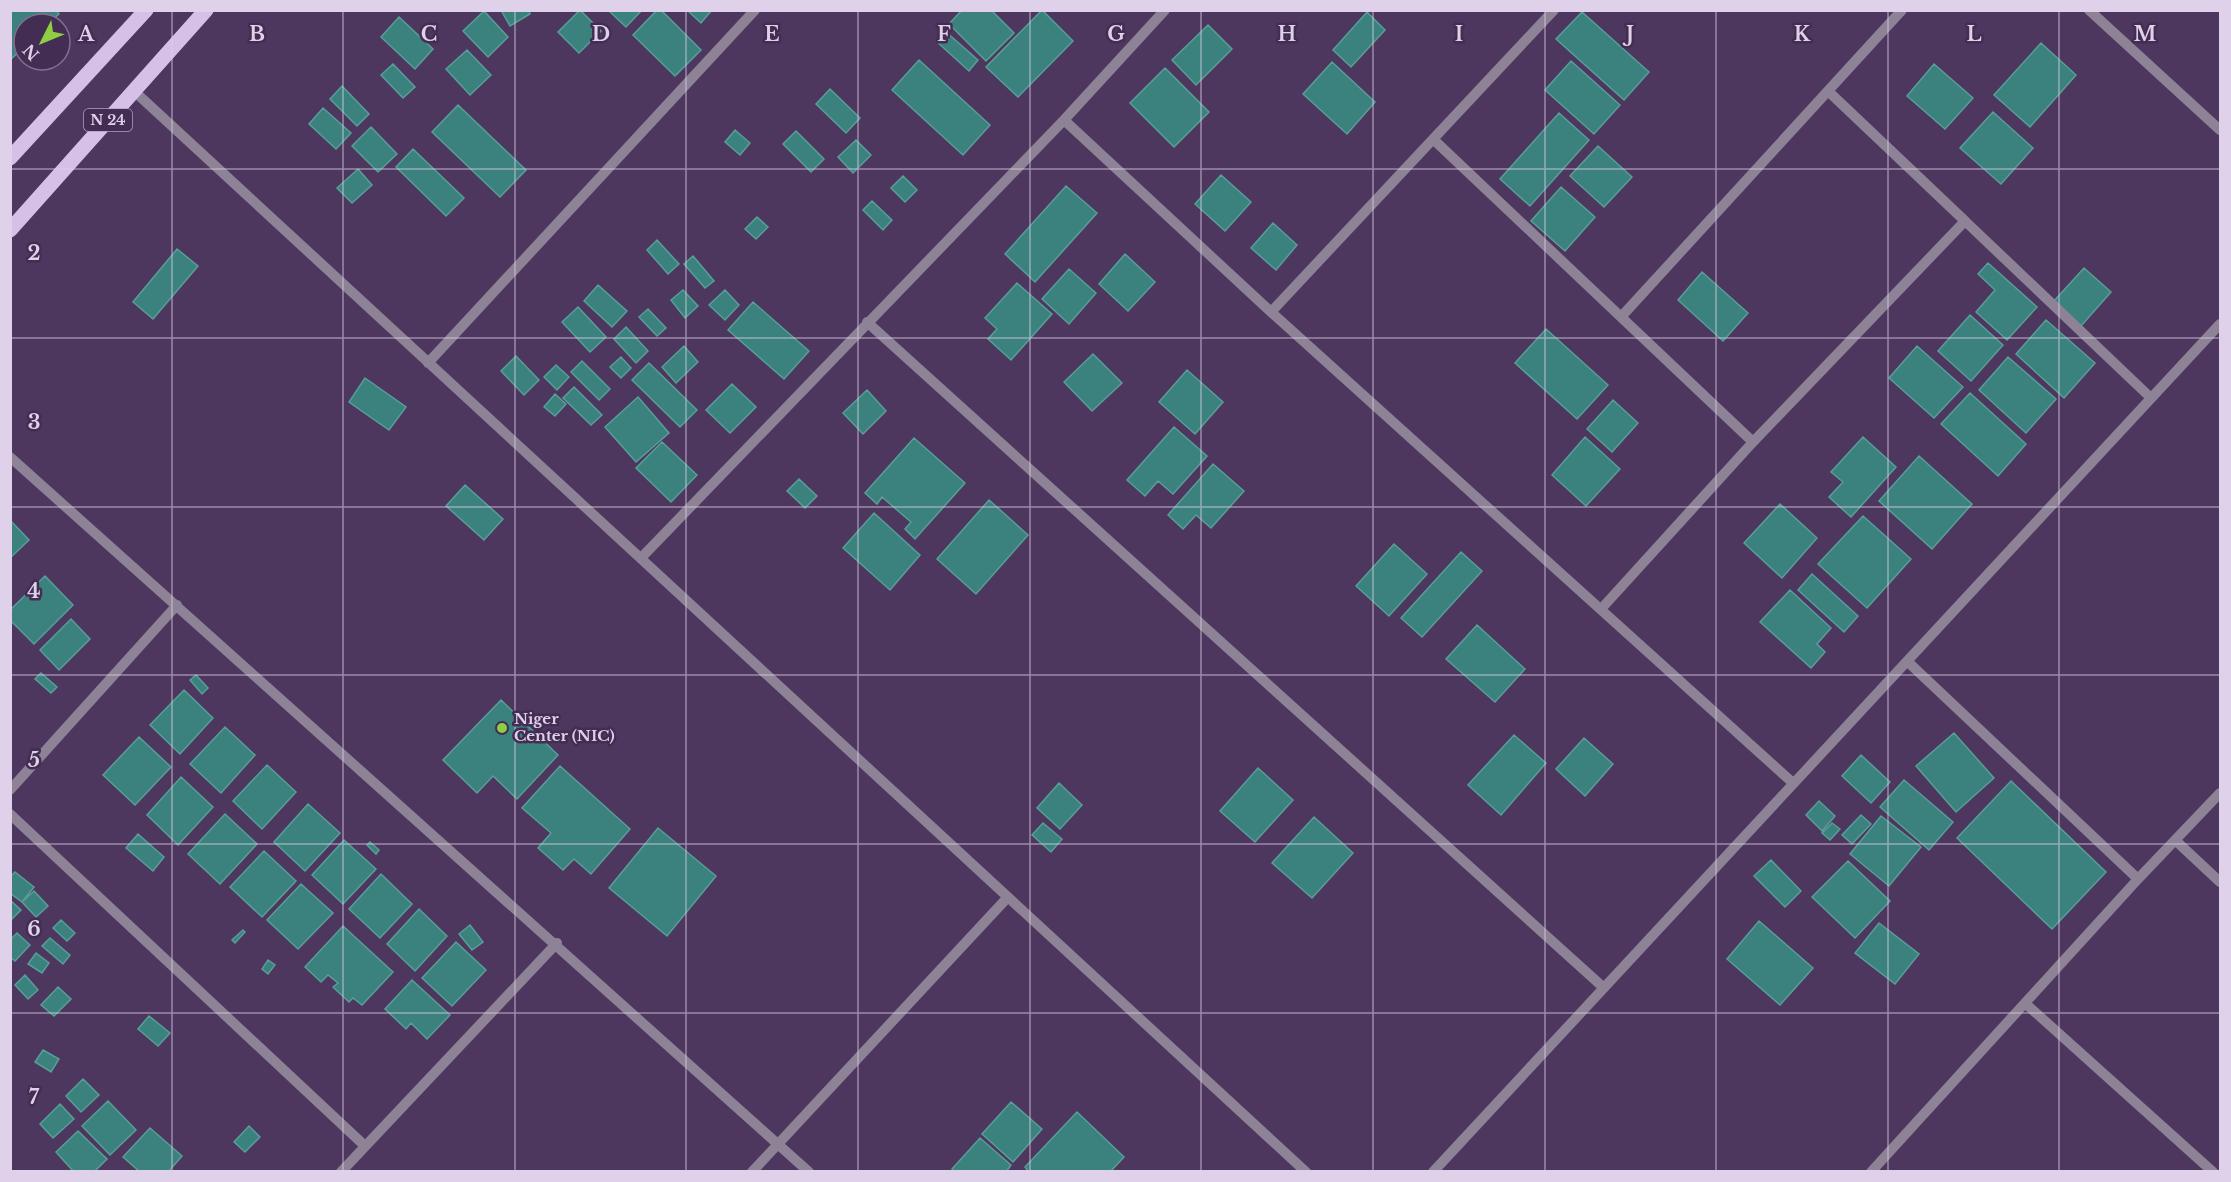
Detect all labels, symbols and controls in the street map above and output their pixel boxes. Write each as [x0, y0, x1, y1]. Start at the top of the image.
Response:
north arrow [12, 12, 72, 72]
text: A [77, 22, 95, 46]
text: B [249, 22, 265, 46]
text: C [421, 22, 437, 46]
text: D [592, 22, 610, 46]
text: E [764, 22, 780, 46]
text: F [937, 22, 951, 46]
text: G [1107, 22, 1125, 46]
text: H [1278, 22, 1297, 46]
text: I [1455, 22, 1463, 46]
text: J [1622, 22, 1634, 46]
text: K [1794, 22, 1811, 46]
text: L [1966, 22, 1982, 46]
text: M [2134, 22, 2157, 46]
text: N [19, 40, 43, 65]
road number: N 24 [84, 109, 132, 131]
text: 2 [27, 241, 41, 265]
text: 3 [28, 410, 40, 434]
text: 4 [27, 579, 41, 603]
place label: Niger Center (NIC) [514, 709, 615, 745]
marker: Niger Center (NIC) [495, 721, 509, 735]
text: 5 [28, 748, 40, 772]
text: 6 [27, 917, 41, 941]
text: 7 [29, 1085, 40, 1109]

